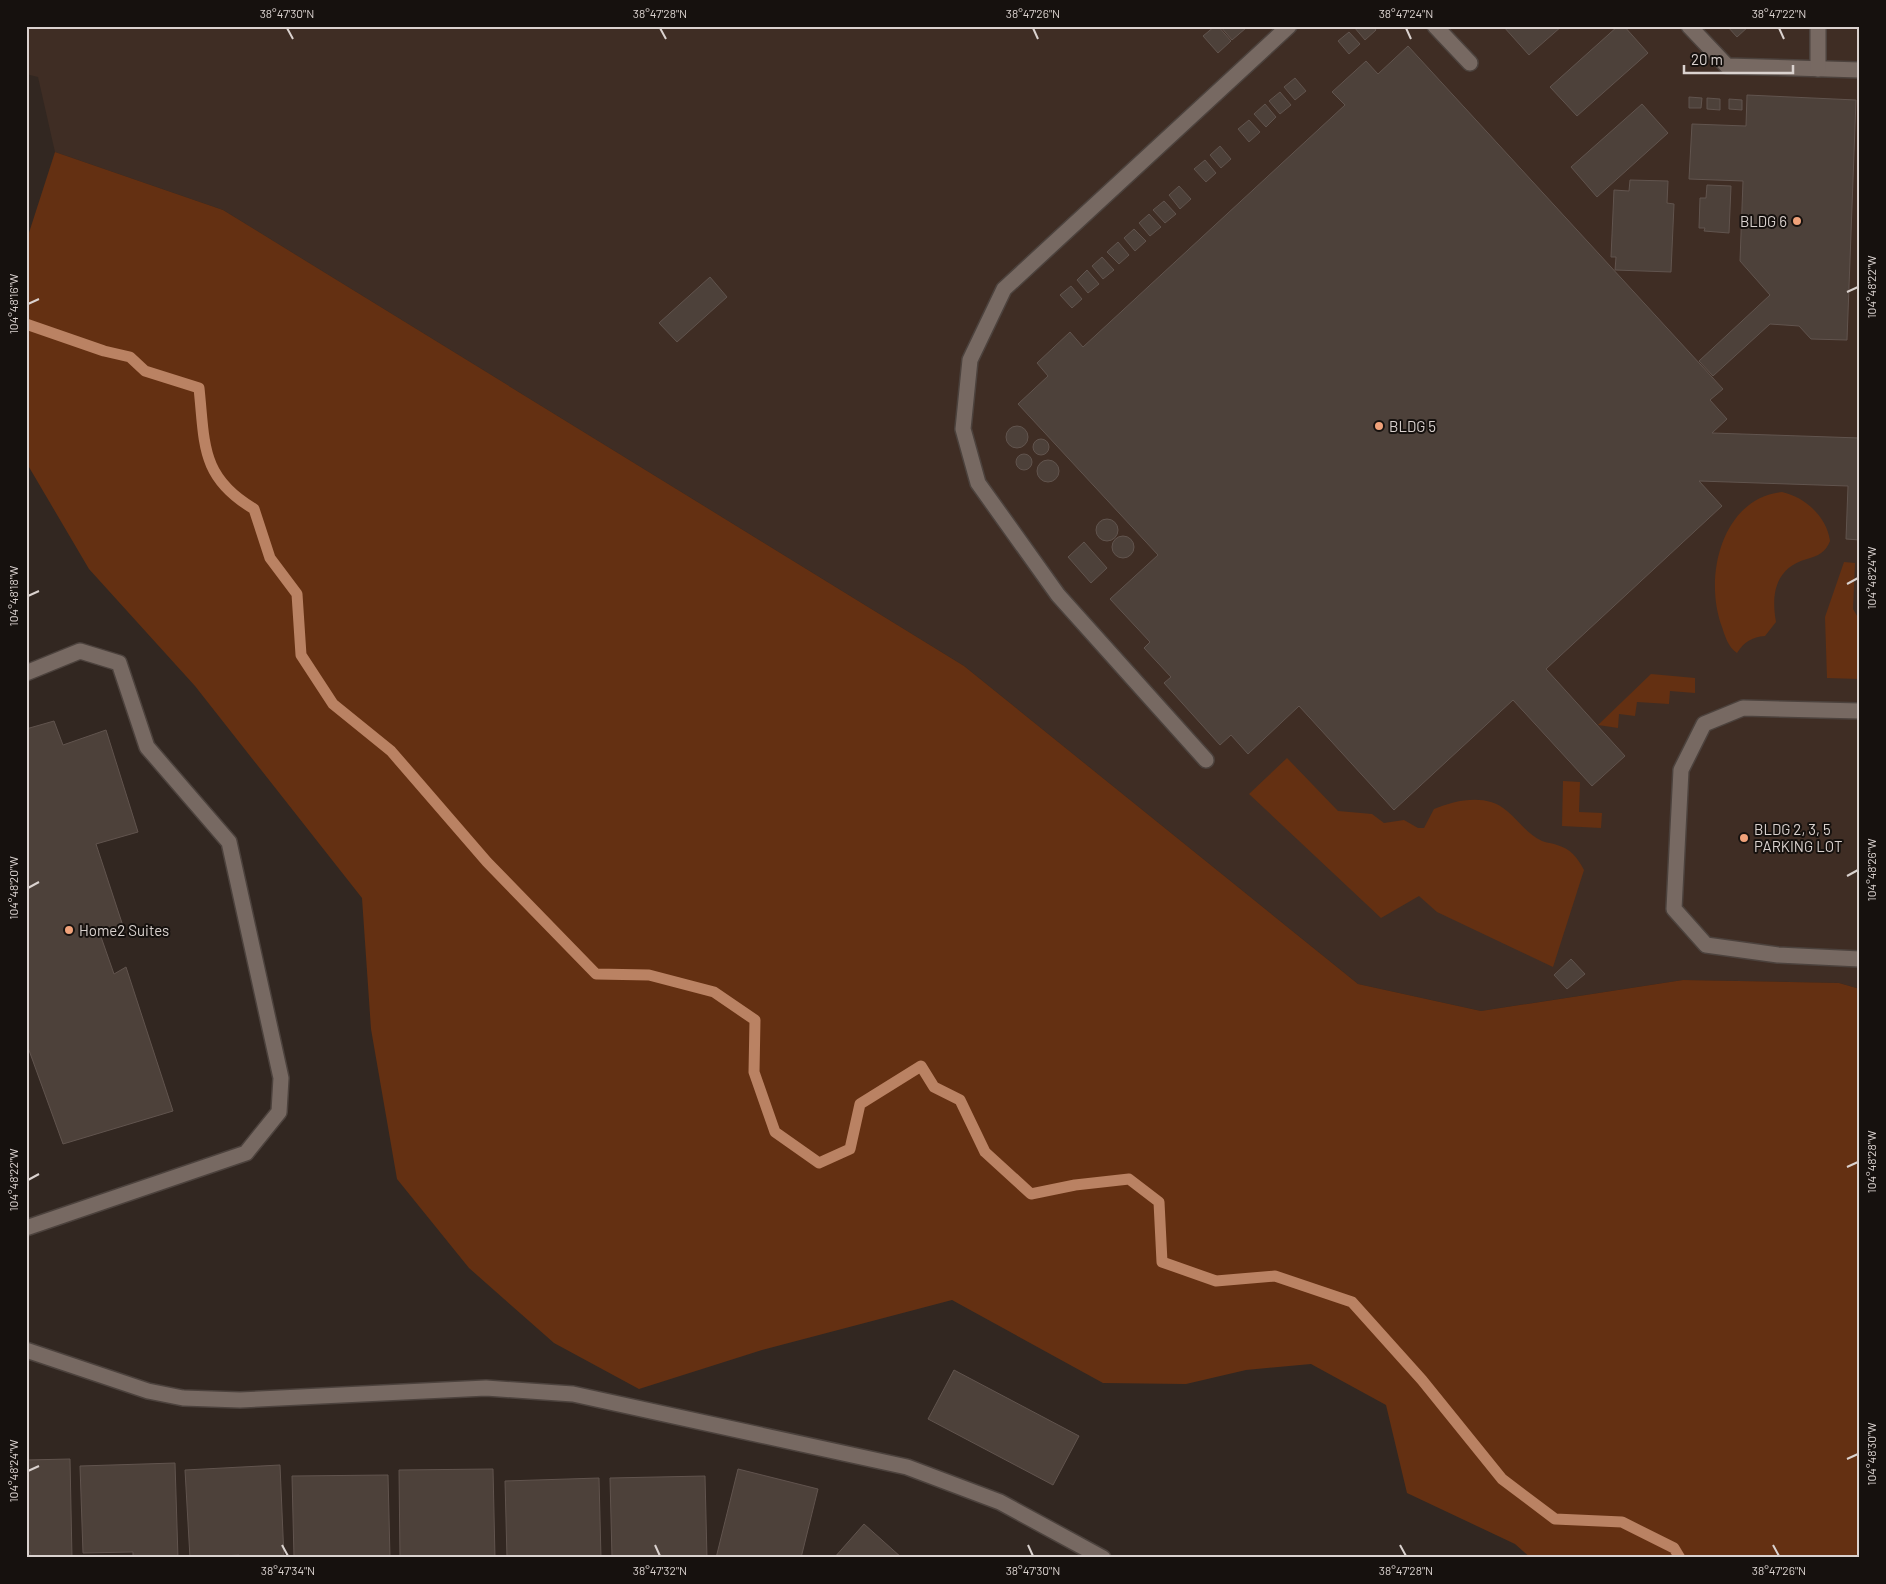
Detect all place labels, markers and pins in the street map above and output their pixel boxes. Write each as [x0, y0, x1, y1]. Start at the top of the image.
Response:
place label: BLDG 6 [1740, 212, 1787, 230]
marker: BLDG 6 [1791, 215, 1803, 227]
place label: BLDG 5 [1389, 417, 1436, 435]
marker: BLDG 5 [1373, 420, 1385, 432]
place label: BLDG 2, 3, 5 PARKING LOT [1754, 820, 1842, 855]
marker: BLDG 2, 3, 5 PARKING LOT [1738, 832, 1750, 844]
place label: Home2 Suites [79, 921, 169, 939]
marker: Home2 Suites [63, 924, 75, 936]

